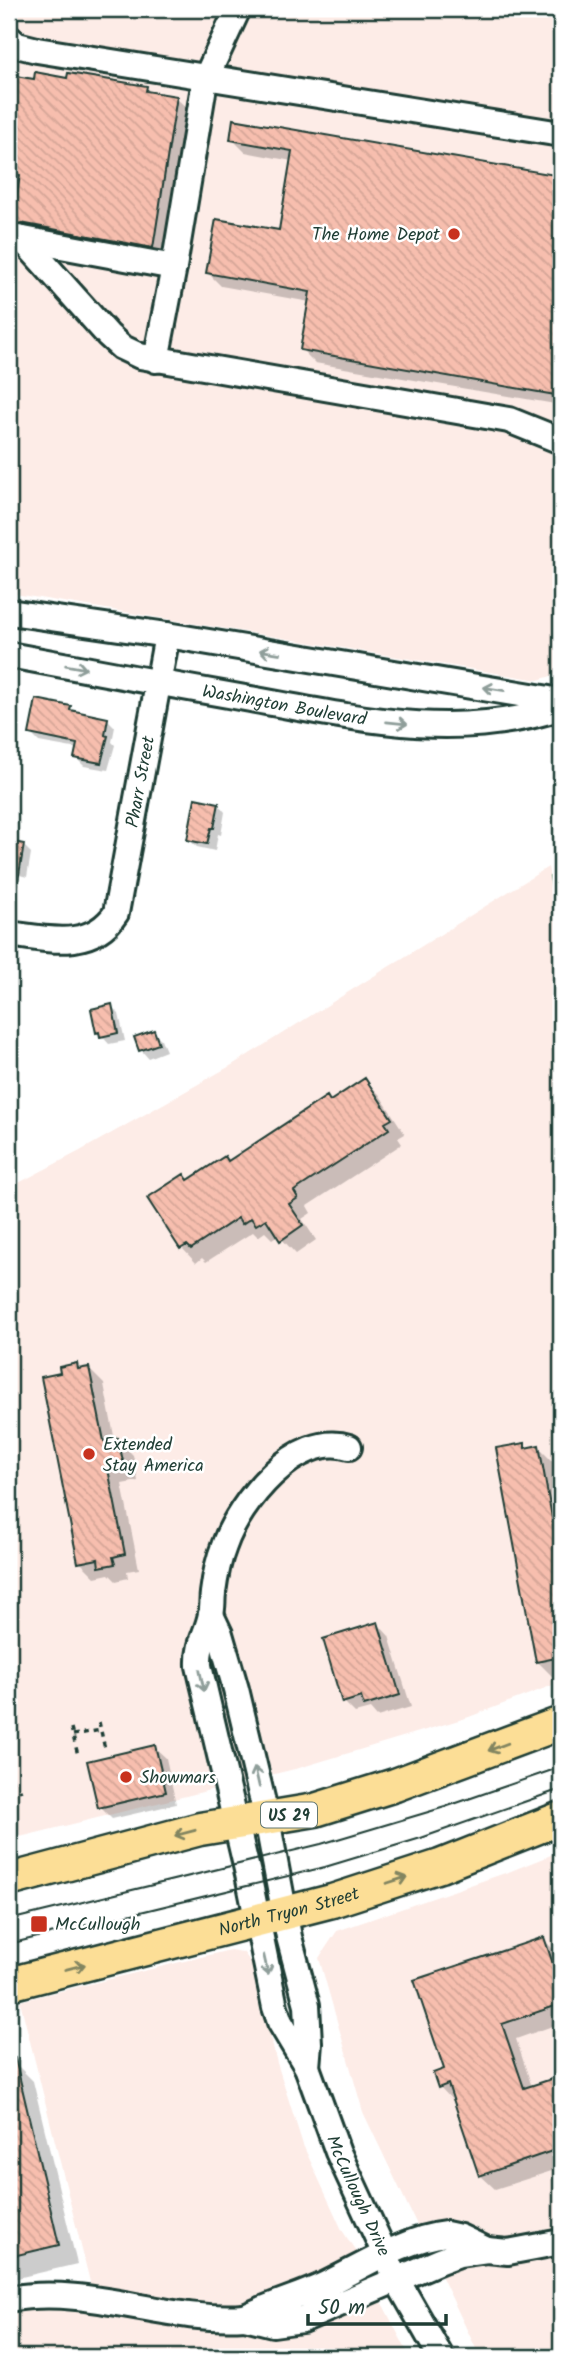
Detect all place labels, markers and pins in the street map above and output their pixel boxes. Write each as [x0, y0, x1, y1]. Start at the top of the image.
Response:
place label: The Home Depot [312, 221, 441, 250]
marker: The Home Depot [446, 226, 462, 242]
place label: Extended Stay America [103, 1431, 204, 1481]
marker: Extended Stay America [81, 1446, 97, 1462]
place label: Showmars [140, 1764, 216, 1793]
marker: Showmars [118, 1769, 134, 1785]
place label: McCullough [55, 1911, 140, 1940]
marker: McCullough [29, 1914, 49, 1934]

